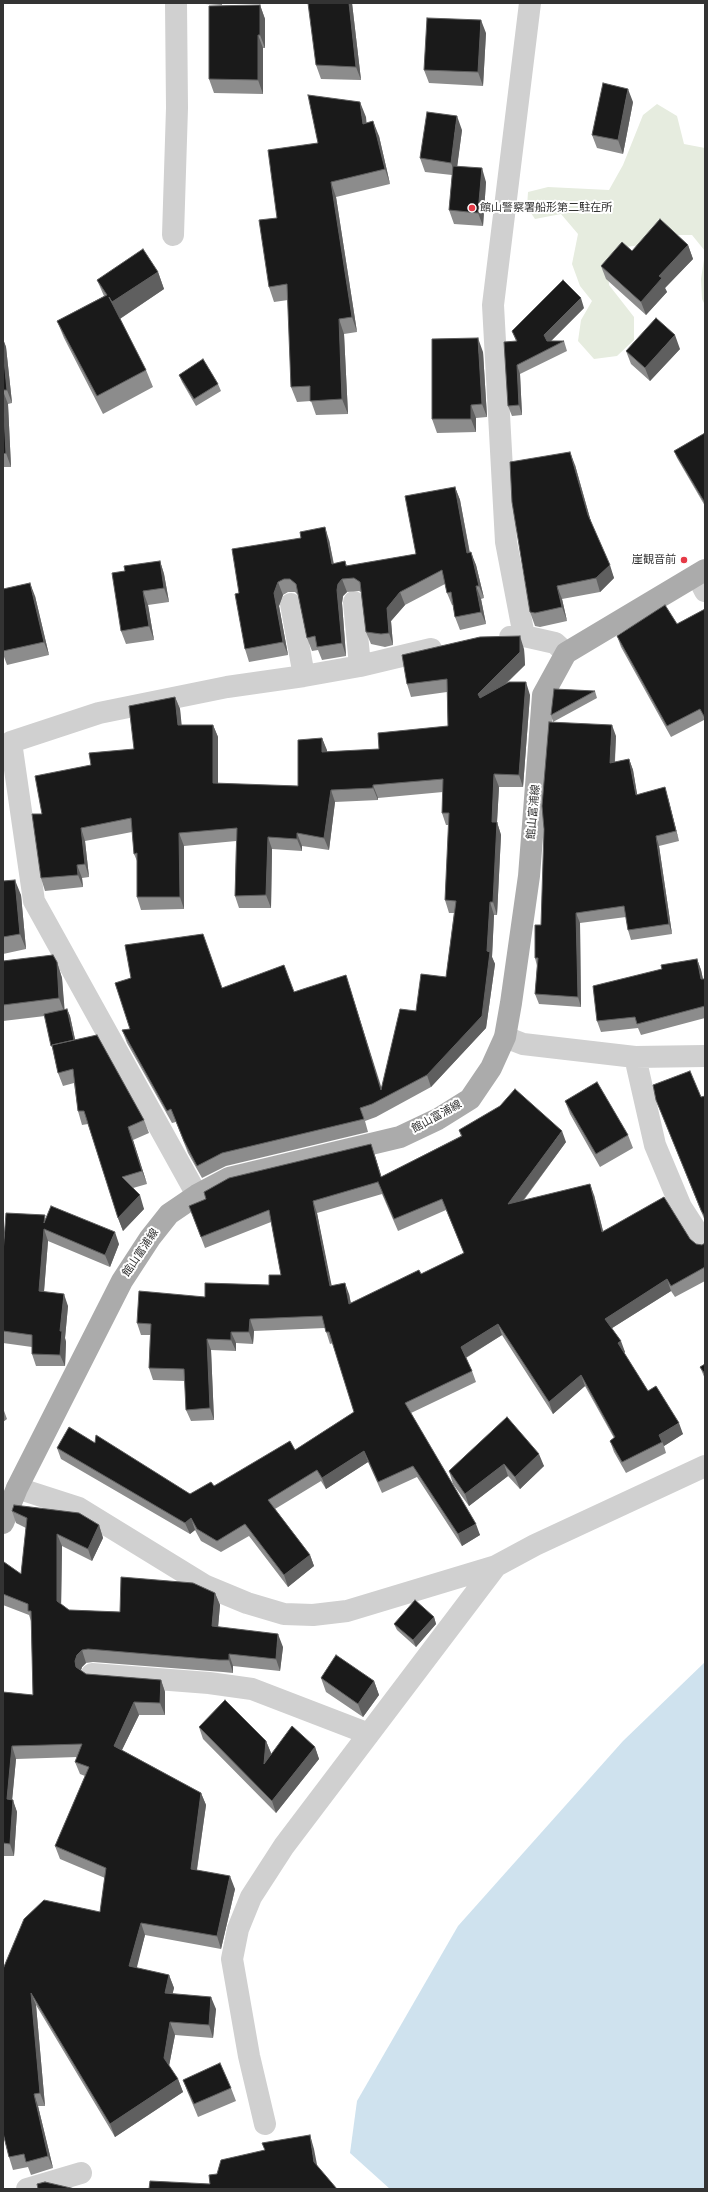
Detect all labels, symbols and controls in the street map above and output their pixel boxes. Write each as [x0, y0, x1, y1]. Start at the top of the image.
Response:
place label: 館山警察署船形第二駐在所 [480, 201, 612, 215]
marker: 館山警察署船形第二駐在所 [467, 203, 477, 213]
place label: 崖観音前 [632, 553, 676, 567]
marker: 崖観音前 [679, 555, 689, 565]
street label: 館山富浦線 [525, 784, 543, 840]
street label: 館山富浦線 [410, 1098, 464, 1136]
street label: 館山富浦線 [120, 1227, 162, 1279]

